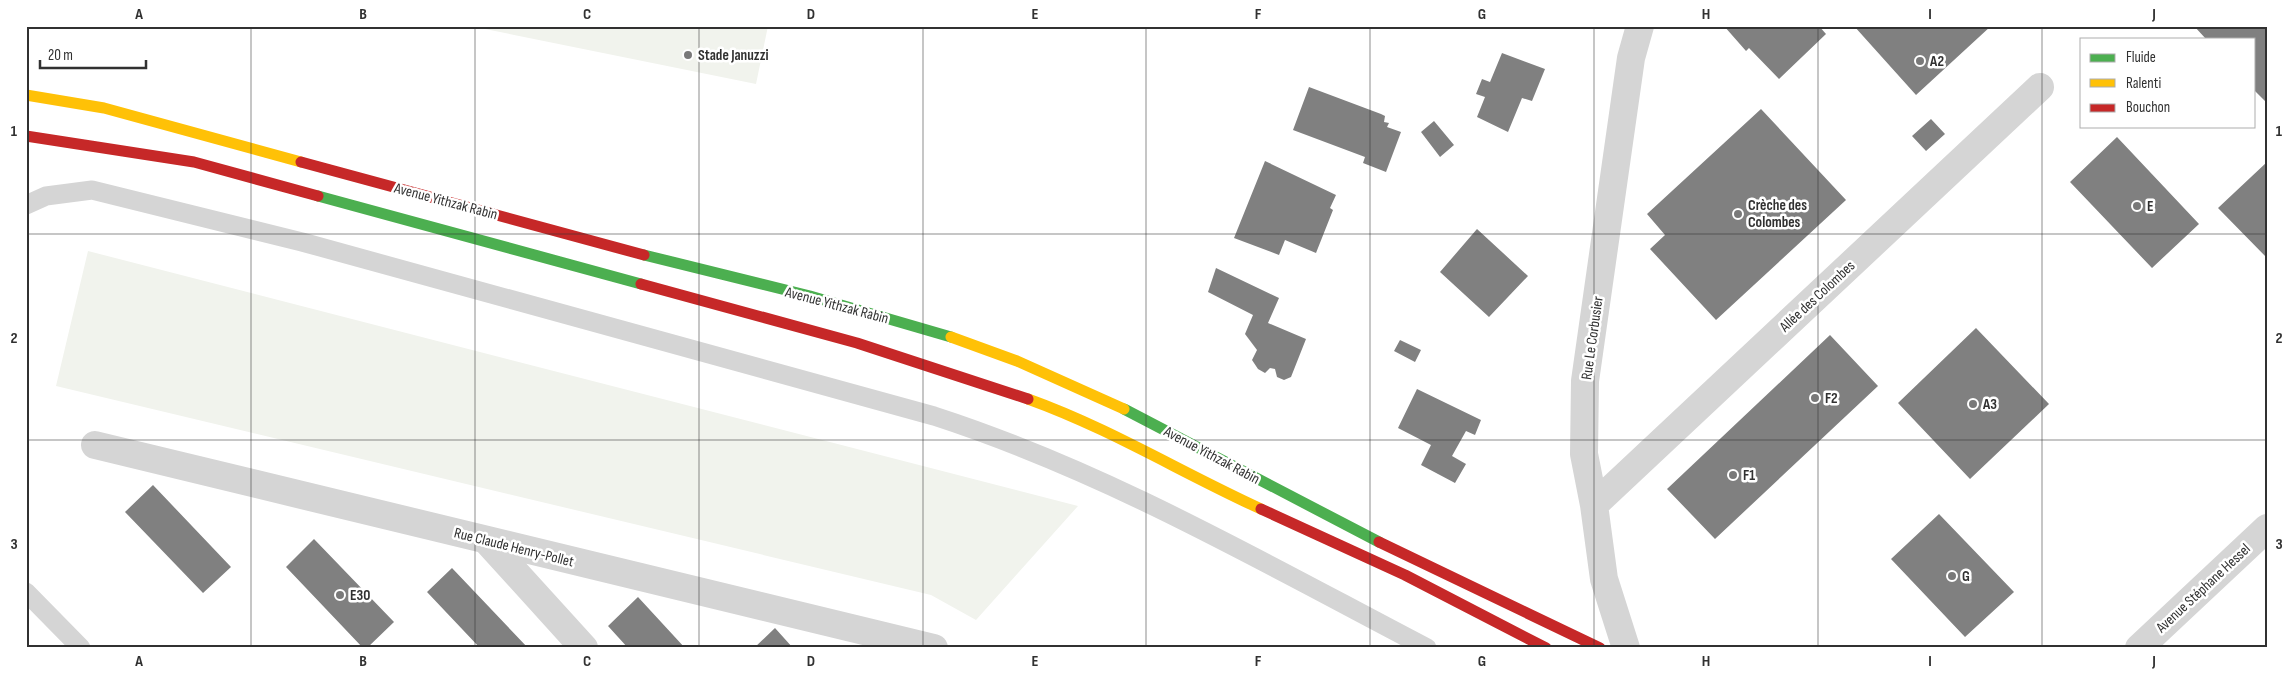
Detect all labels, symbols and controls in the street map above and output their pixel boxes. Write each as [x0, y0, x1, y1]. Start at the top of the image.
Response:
text: A [134, 5, 143, 24]
text: B [359, 5, 367, 24]
text: C [583, 5, 591, 24]
text: D [807, 5, 815, 24]
text: E [1032, 5, 1039, 24]
text: F [1255, 5, 1262, 24]
text: G [1478, 5, 1486, 24]
text: H [1702, 5, 1710, 24]
text: I [1928, 5, 1932, 24]
text: J [2151, 5, 2156, 24]
scale bar [40, 38, 146, 70]
legend [2080, 38, 2256, 128]
text: 20 m [48, 46, 73, 65]
place label: Stade Januzzi [698, 46, 768, 65]
text: Fluide [2126, 48, 2156, 67]
marker: Stade Januzzi [682, 49, 694, 61]
place label: A2 [1929, 52, 1944, 71]
marker: A2 [1914, 55, 1926, 67]
text: Ralenti [2126, 74, 2161, 93]
text: Bouchon [2126, 98, 2170, 117]
text: 1 [11, 122, 18, 141]
text: 1 [2276, 122, 2283, 141]
street label: Avenue Yithzak Rabin [391, 178, 499, 224]
place label: Crèche des Colombes [1748, 196, 1807, 232]
place label: E [2147, 197, 2154, 216]
marker: E [2131, 200, 2143, 212]
marker: Crèche des Colombes [1732, 208, 1744, 220]
street label: Allée des Colombes [1775, 257, 1859, 337]
street label: Avenue Yithzak Rabin [782, 282, 890, 328]
street label: Rue Le Corbusier [1577, 294, 1608, 381]
text: 2 [10, 329, 18, 348]
text: 2 [2275, 329, 2283, 348]
place label: F2 [1825, 389, 1838, 408]
marker: F2 [1809, 392, 1821, 404]
place label: A3 [1982, 395, 1997, 414]
marker: A3 [1967, 398, 1979, 410]
street label: Avenue Yithzak Rabin [1160, 422, 1263, 489]
place label: F1 [1743, 466, 1755, 485]
marker: F1 [1727, 469, 1739, 481]
street label: Rue Claude Henry-Pollet [452, 523, 576, 572]
text: 3 [10, 535, 18, 554]
text: 3 [2275, 535, 2283, 554]
street label: Avenue Stéphane Hessel [2151, 540, 2255, 638]
place label: G [1962, 567, 1970, 586]
marker: G [1946, 570, 1958, 582]
place label: E30 [350, 586, 370, 605]
marker: E30 [334, 589, 346, 601]
text: A [134, 652, 143, 671]
text: B [359, 652, 367, 671]
text: C [583, 652, 591, 671]
text: D [807, 652, 815, 671]
text: E [1032, 652, 1039, 671]
text: F [1255, 652, 1262, 671]
text: G [1478, 652, 1486, 671]
text: H [1702, 652, 1710, 671]
text: I [1928, 652, 1932, 671]
text: J [2151, 652, 2156, 671]

